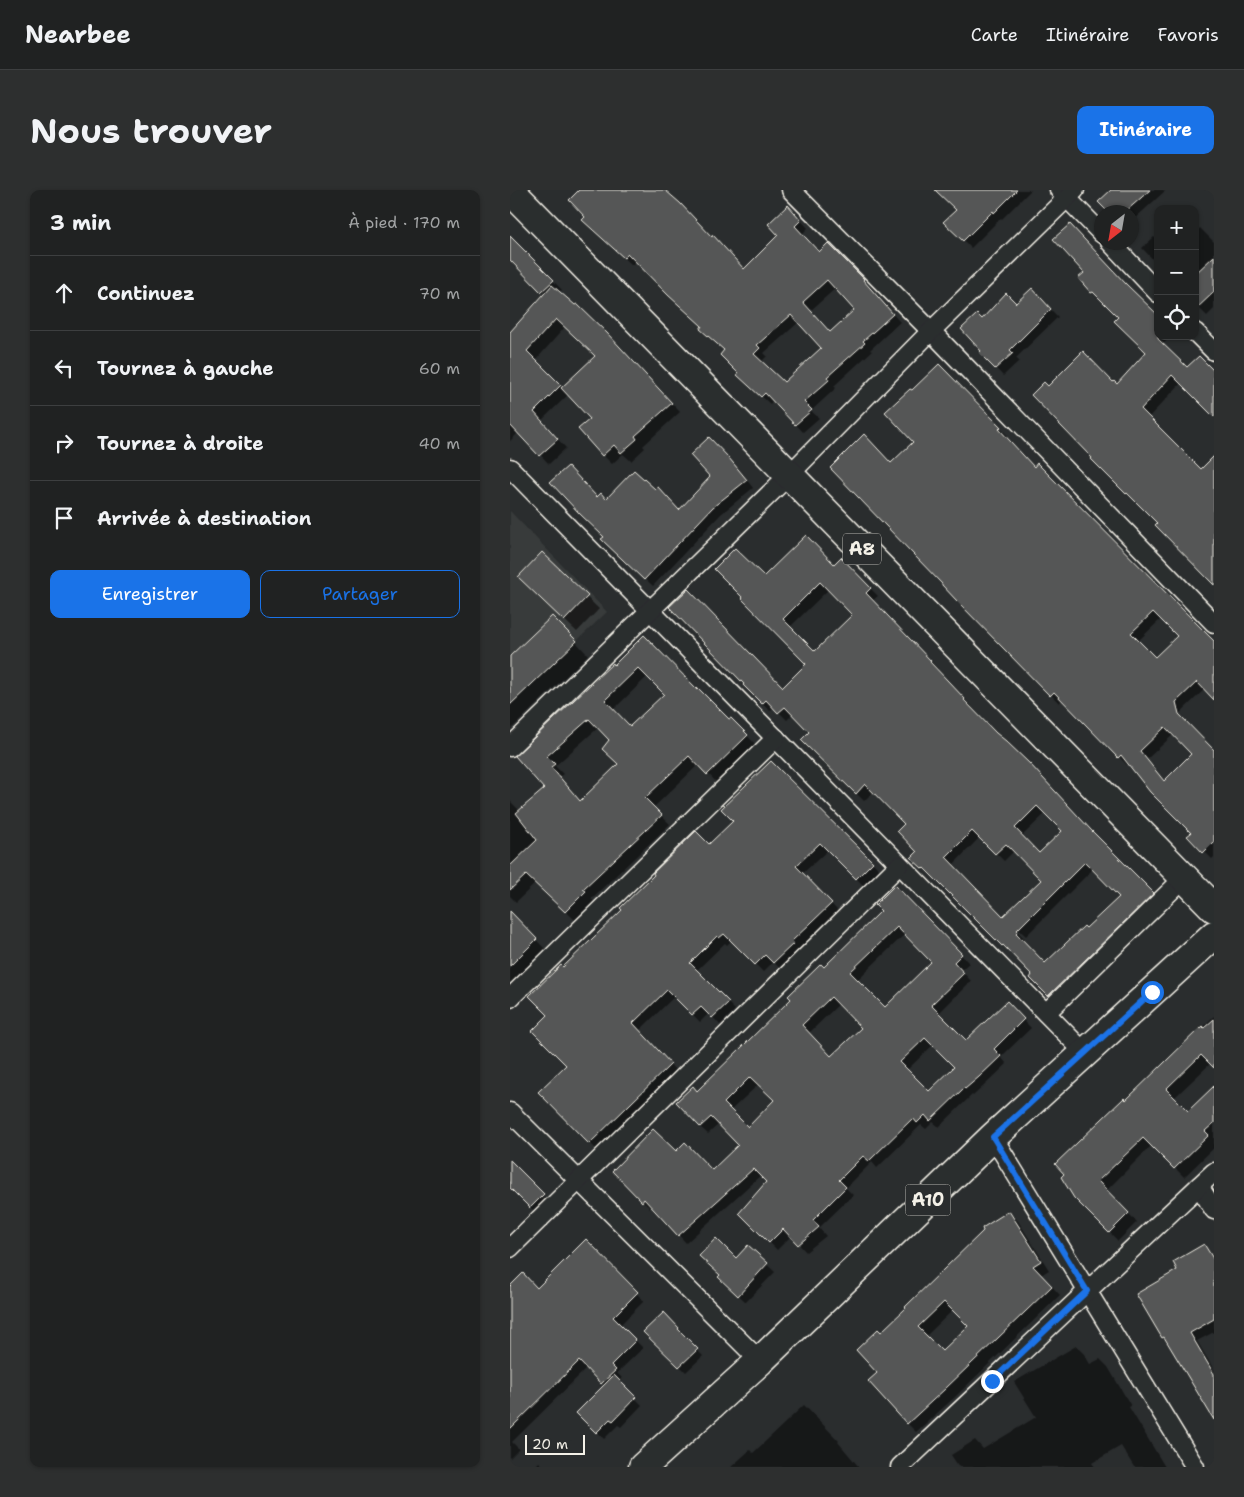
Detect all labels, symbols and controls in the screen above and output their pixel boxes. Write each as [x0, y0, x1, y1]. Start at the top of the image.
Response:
text: Nearbee [25, 19, 131, 51]
text: Carte [971, 23, 1018, 47]
text: Itinéraire [1046, 23, 1130, 47]
text: Favoris [1158, 23, 1219, 47]
button: Itinéraire [1077, 106, 1214, 154]
text: Nous trouver [30, 107, 272, 154]
north arrow [1094, 205, 1139, 250]
map controls [1154, 205, 1199, 340]
button: + [1154, 205, 1199, 250]
text: 3 min [50, 209, 111, 237]
text: À pied · 170 m [348, 212, 460, 233]
button: − [1154, 250, 1199, 295]
icon: ahead [50, 279, 78, 307]
text: Continuez [97, 281, 195, 306]
text: 70 m [419, 283, 460, 304]
button: locate [1154, 295, 1199, 340]
icon: left [50, 354, 78, 382]
text: Tournez à gauche [97, 356, 274, 381]
text: 60 m [419, 358, 460, 379]
icon: right [50, 429, 78, 457]
text: Tournez à droite [97, 431, 264, 456]
text: 40 m [418, 433, 460, 454]
icon: arrive [50, 504, 78, 532]
text: Arrivée à destination [97, 506, 311, 531]
road number: A8 [843, 534, 881, 564]
button: Enregistrer [50, 570, 250, 618]
button: Partager [260, 570, 460, 618]
route start [1141, 981, 1164, 1004]
road number: A10 [906, 1184, 950, 1216]
route end [981, 1370, 1004, 1393]
scale bar [525, 1432, 585, 1455]
text: 20 m [532, 1435, 568, 1453]

